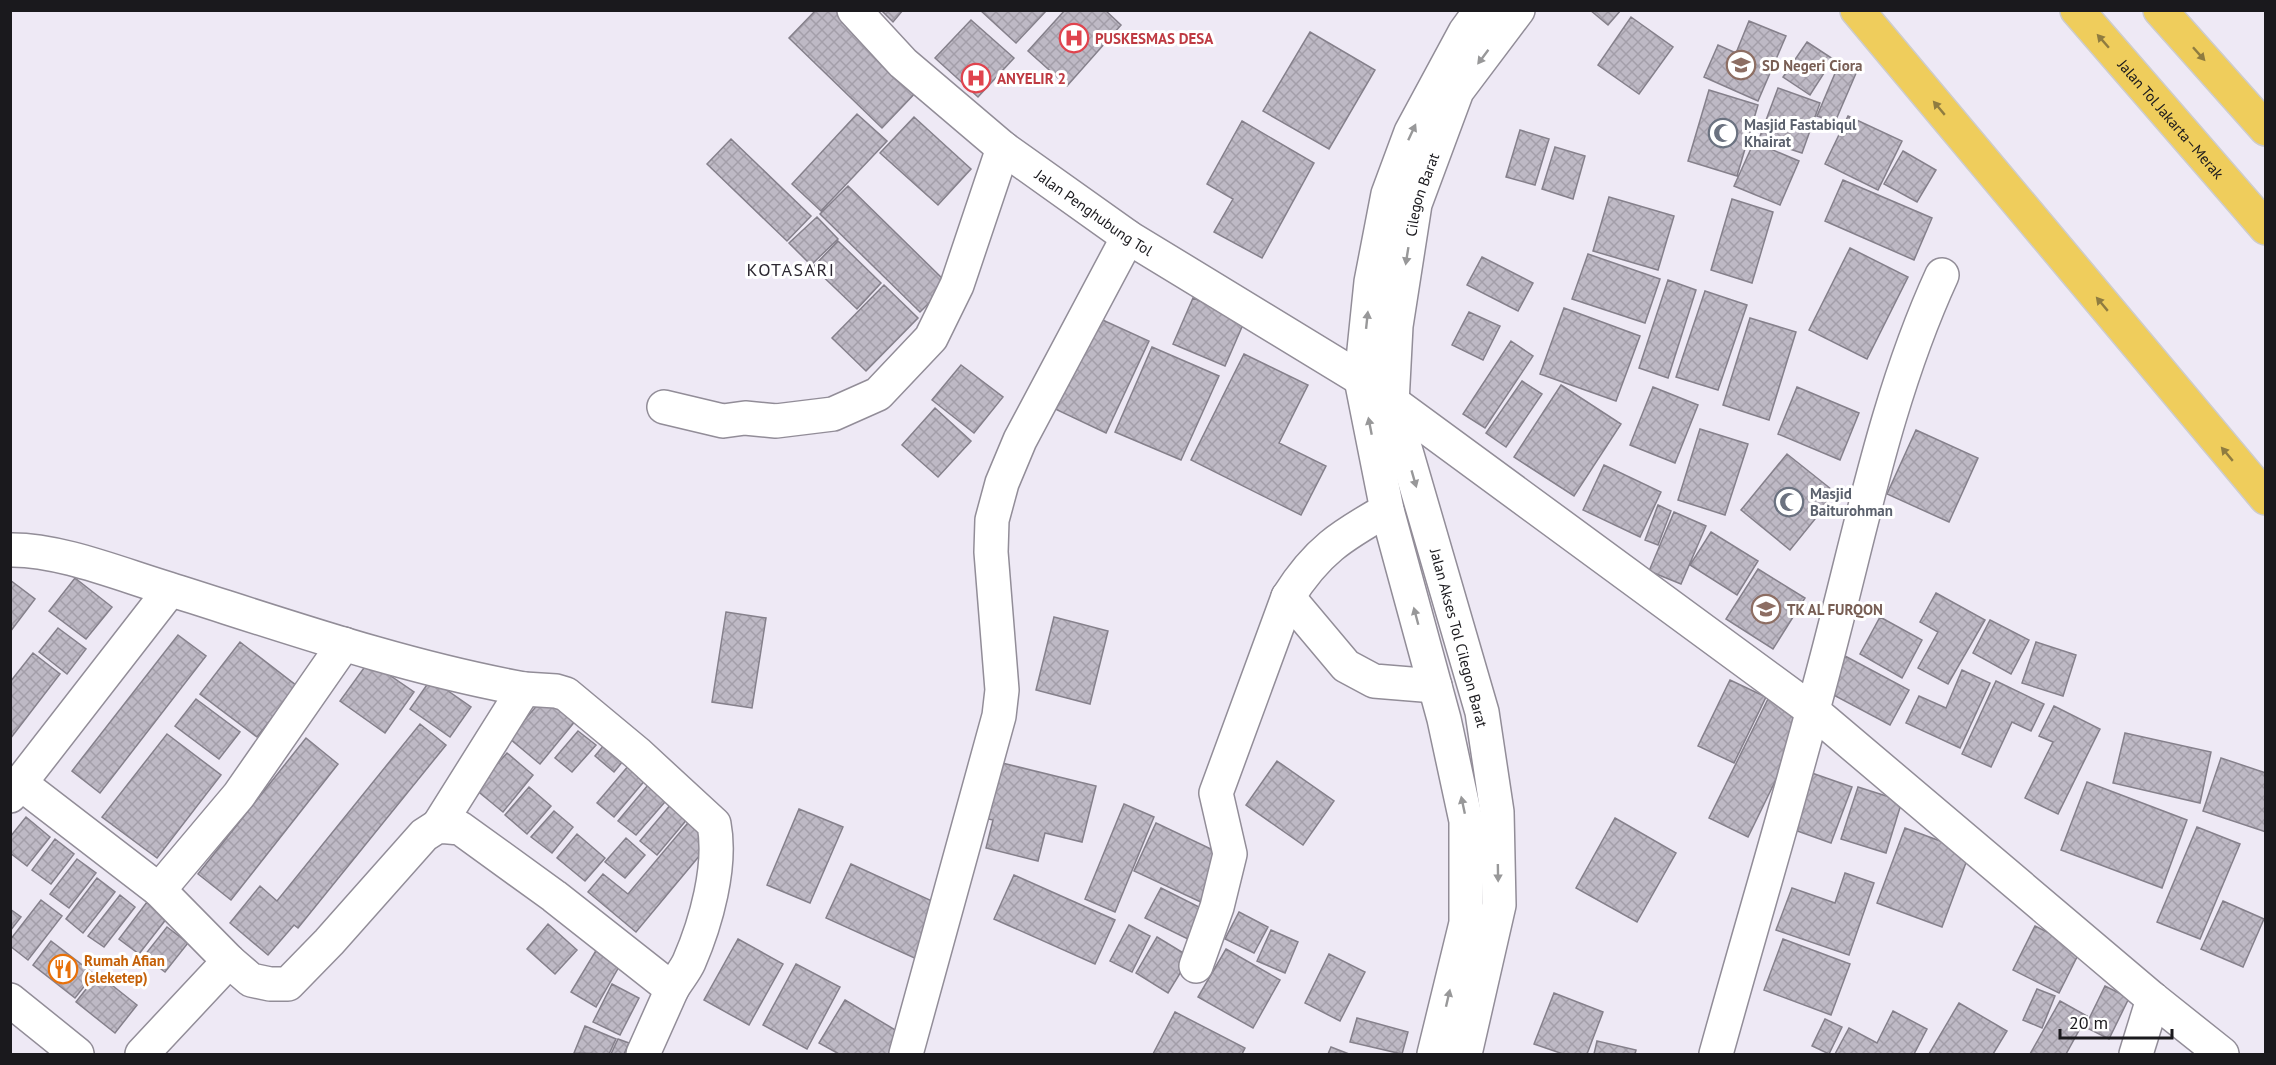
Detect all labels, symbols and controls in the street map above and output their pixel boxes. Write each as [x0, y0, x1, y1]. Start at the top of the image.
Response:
hospital icon: PUSKESMAS DESA [1058, 22, 1090, 54]
place label: PUSKESMAS DESA [1095, 29, 1214, 48]
one-way arrow [2097, 34, 2110, 49]
one-way arrow [2192, 46, 2205, 61]
one-way arrow [1477, 49, 1489, 65]
school or university icon: SD Negeri Ciora [1725, 49, 1757, 81]
street label: Jalan Tol Jakarta–Merak [2114, 54, 2229, 183]
place label: SD Negeri Ciora [1762, 56, 1862, 75]
hospital icon: ANYELIR 2 [960, 62, 992, 94]
place label: ANYELIR 2 [997, 69, 1066, 88]
one-way arrow [1932, 100, 1945, 116]
place label: Masjid Fastabiqul Khairat [1744, 115, 1857, 151]
mosque icon: Masjid Fastabiqul Khairat [1707, 117, 1739, 149]
one-way arrow [1407, 122, 1417, 140]
street label: Cilegon Barat [1401, 150, 1443, 238]
street label: Jalan Penghubung Tol [1031, 164, 1157, 260]
one-way arrow [1402, 247, 1411, 266]
district label: KOTASARI [747, 258, 835, 281]
one-way arrow [2097, 297, 2109, 312]
one-way arrow [1362, 311, 1372, 330]
one-way arrow [1365, 417, 1374, 436]
one-way arrow [2221, 447, 2234, 462]
one-way arrow [1410, 470, 1419, 488]
place label: Masjid Baiturohman [1810, 484, 1893, 520]
mosque icon: Masjid Baiturohman [1773, 486, 1805, 518]
street label: Jalan Akses Tol Cilegon Barat [1426, 545, 1492, 730]
school or university icon: TK AL FURQON [1750, 593, 1782, 625]
place label: TK AL FURQON [1787, 600, 1883, 619]
one-way arrow [1411, 607, 1420, 625]
one-way arrow [1458, 795, 1467, 814]
one-way arrow [1494, 864, 1503, 883]
place label: Rumah Afian (sleketep) [84, 951, 165, 987]
restaurant icon: Rumah Afian (sleketep) [47, 953, 79, 985]
one-way arrow [1443, 988, 1453, 1007]
scale bar [2060, 1002, 2172, 1040]
text: 20 m [2069, 1011, 2108, 1034]

